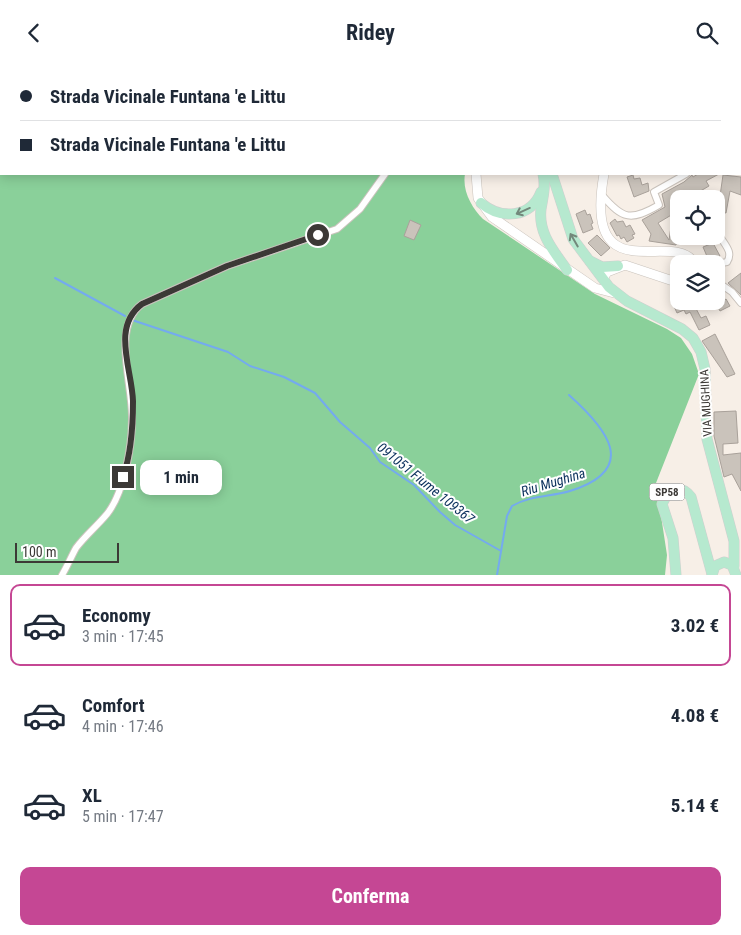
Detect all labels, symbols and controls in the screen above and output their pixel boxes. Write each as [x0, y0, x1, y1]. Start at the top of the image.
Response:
icon: back [20, 19, 48, 47]
icon: search [693, 19, 721, 47]
text: Ridey [346, 20, 395, 45]
text: Strada Vicinale Funtana 'e Littu [50, 85, 286, 108]
text: Strada Vicinale Funtana 'e Littu [50, 133, 286, 156]
map controls [670, 190, 725, 310]
button: locate [670, 190, 725, 245]
one-way arrow [516, 206, 531, 216]
route start [307, 224, 329, 246]
one-way arrow [569, 233, 579, 247]
button: layers [670, 255, 725, 310]
street label: VIA MUGHINA [697, 369, 715, 437]
water label: 091051 Fiume 109367 [374, 439, 479, 528]
callout: 1 min [140, 459, 223, 495]
water label: Riu Mughina [519, 465, 587, 499]
route end [112, 466, 134, 488]
text: 1 min [163, 468, 199, 487]
road number: SP58 [650, 483, 684, 501]
scale bar [15, 540, 119, 563]
text: 100 m [22, 544, 57, 560]
icon: car [22, 603, 67, 648]
text: Economy [82, 604, 151, 627]
text: 3.02 € [671, 614, 719, 637]
text: 3 min · 17:45 [82, 627, 164, 646]
icon: car [22, 693, 67, 738]
text: Comfort [82, 694, 145, 717]
text: 4.08 € [671, 704, 719, 727]
text: 4 min · 17:46 [82, 717, 164, 736]
icon: car [22, 783, 67, 828]
text: XL [82, 784, 102, 807]
text: 5.14 € [671, 794, 719, 817]
text: 5 min · 17:47 [82, 807, 164, 826]
button: Conferma [20, 867, 721, 925]

